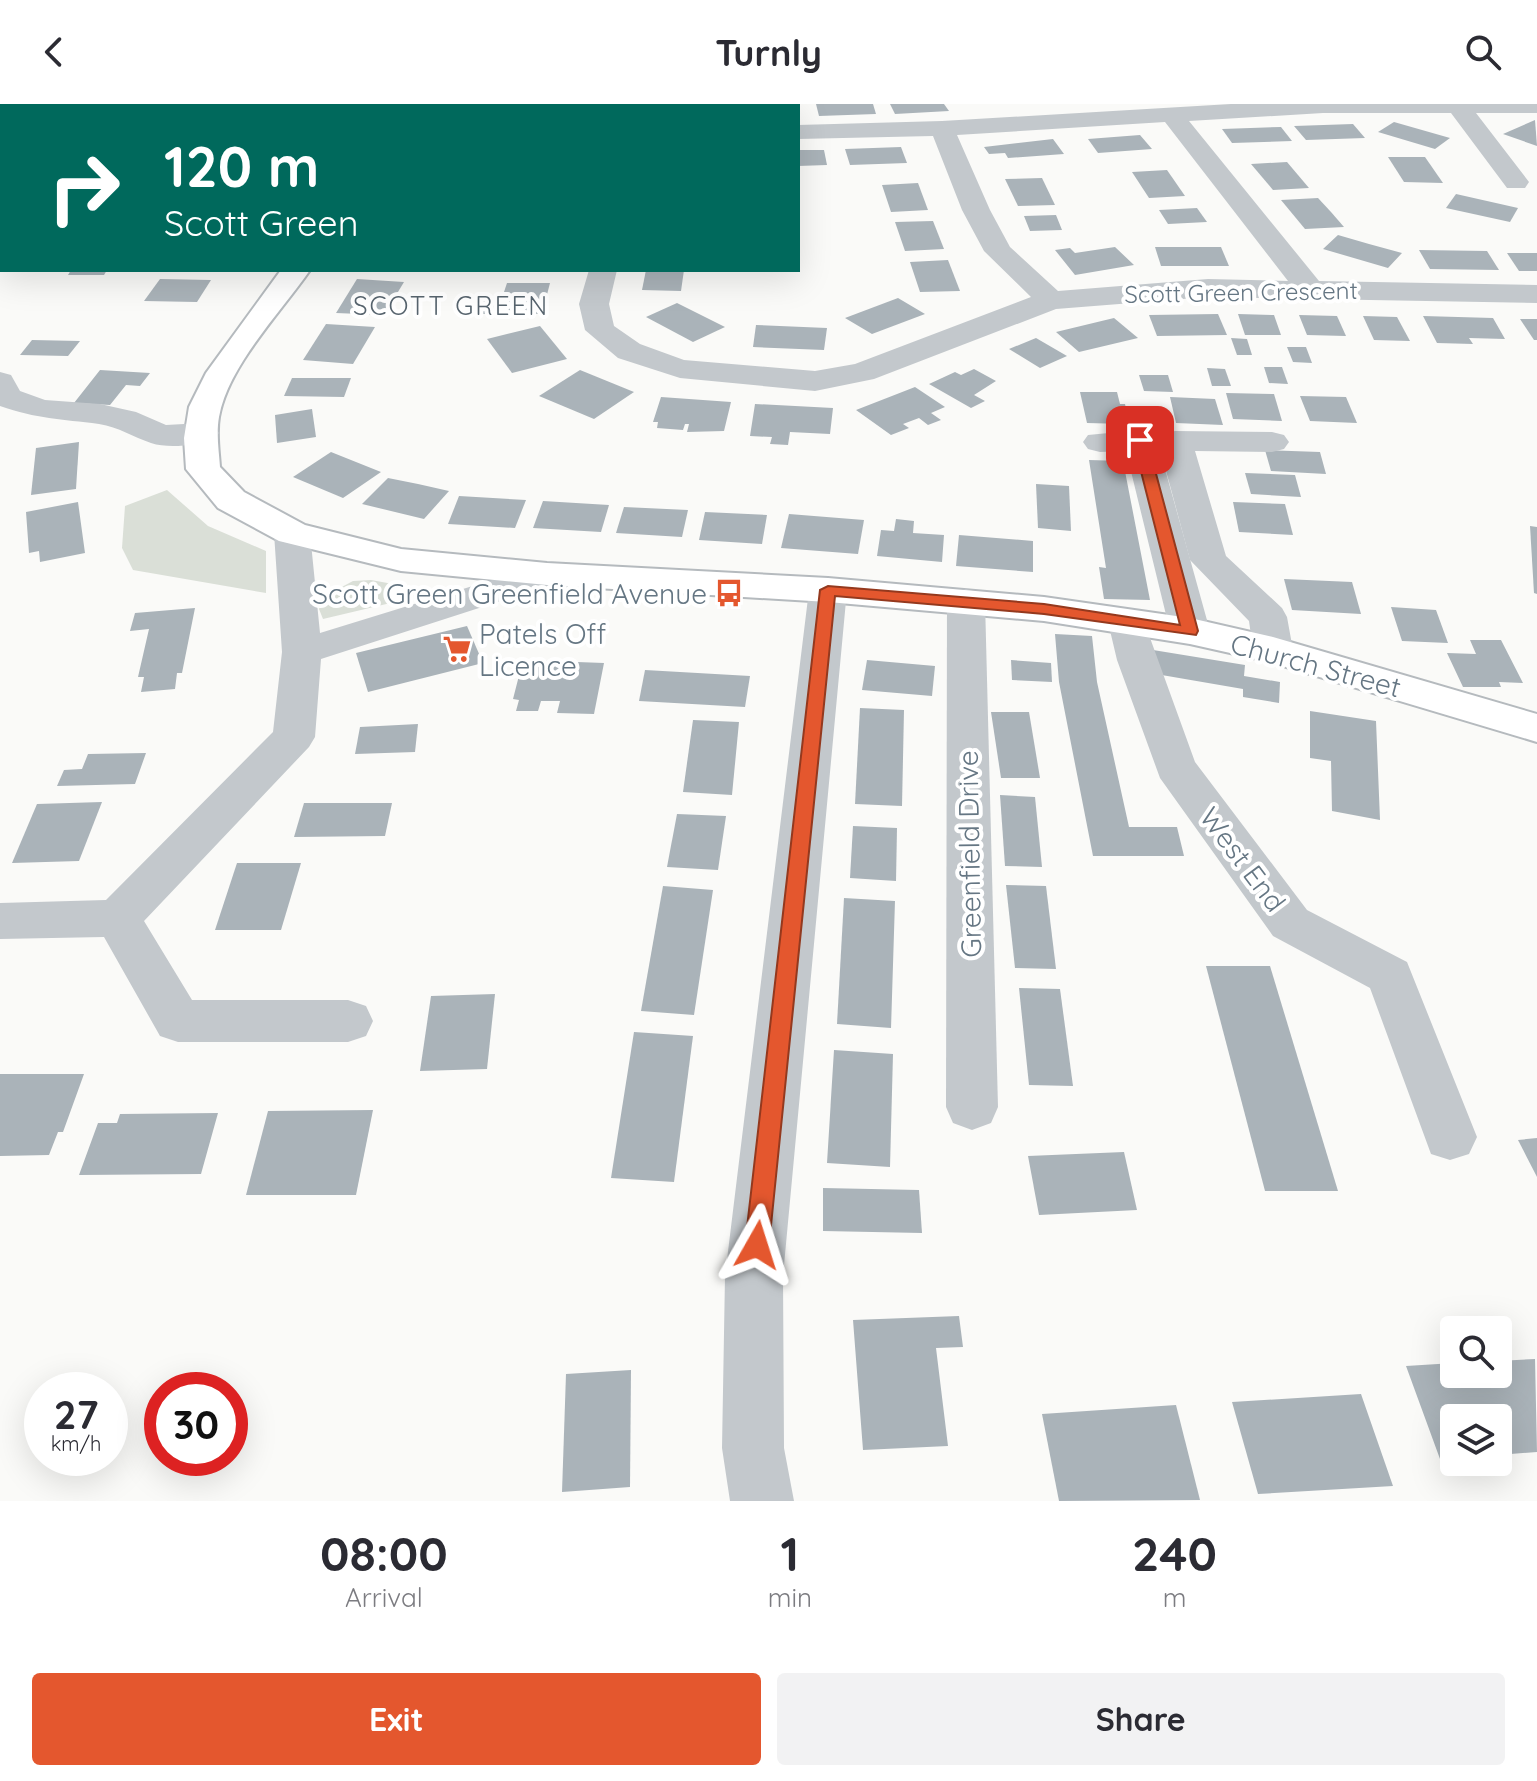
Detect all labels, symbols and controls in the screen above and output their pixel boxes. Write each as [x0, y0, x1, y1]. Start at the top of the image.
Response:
icon: back [32, 30, 76, 74]
text: Turnly [715, 30, 822, 75]
icon: search [1461, 30, 1505, 74]
text: 120 m [164, 131, 319, 201]
icon: right [32, 136, 136, 240]
text: Scott Green [164, 200, 358, 245]
street label: Scott Green Crescent [1124, 275, 1358, 309]
district label: SCOTT GREEN [353, 289, 549, 322]
pin [1106, 406, 1174, 474]
icon: arrive [1118, 418, 1162, 462]
place label: Scott Green Greenfield Avenue [312, 576, 707, 611]
bus stop icon: Scott Green Greenfield Avenue [714, 578, 744, 608]
place label: Patels Off Licence [479, 616, 607, 683]
street label: Church Street [1227, 625, 1405, 705]
supermarket icon: Patels Off Licence [442, 634, 472, 664]
street label: Greenfield Drive [950, 750, 988, 958]
street label: West End [1192, 800, 1294, 918]
position arrow [715, 1203, 799, 1287]
map controls [1440, 1316, 1512, 1476]
button: search [1440, 1316, 1512, 1388]
speed limit sign: 30 [144, 1372, 248, 1476]
text: 27 [54, 1389, 98, 1439]
button: layers [1440, 1404, 1512, 1476]
text: km/h [51, 1431, 101, 1456]
text: 08:00 [320, 1523, 448, 1583]
text: 1 [781, 1523, 799, 1583]
text: 240 [1132, 1523, 1217, 1583]
text: Arrival [345, 1581, 423, 1614]
text: min [768, 1581, 812, 1614]
text: m [1163, 1581, 1186, 1614]
button: Exit [32, 1673, 761, 1765]
button: Share [777, 1673, 1505, 1765]

